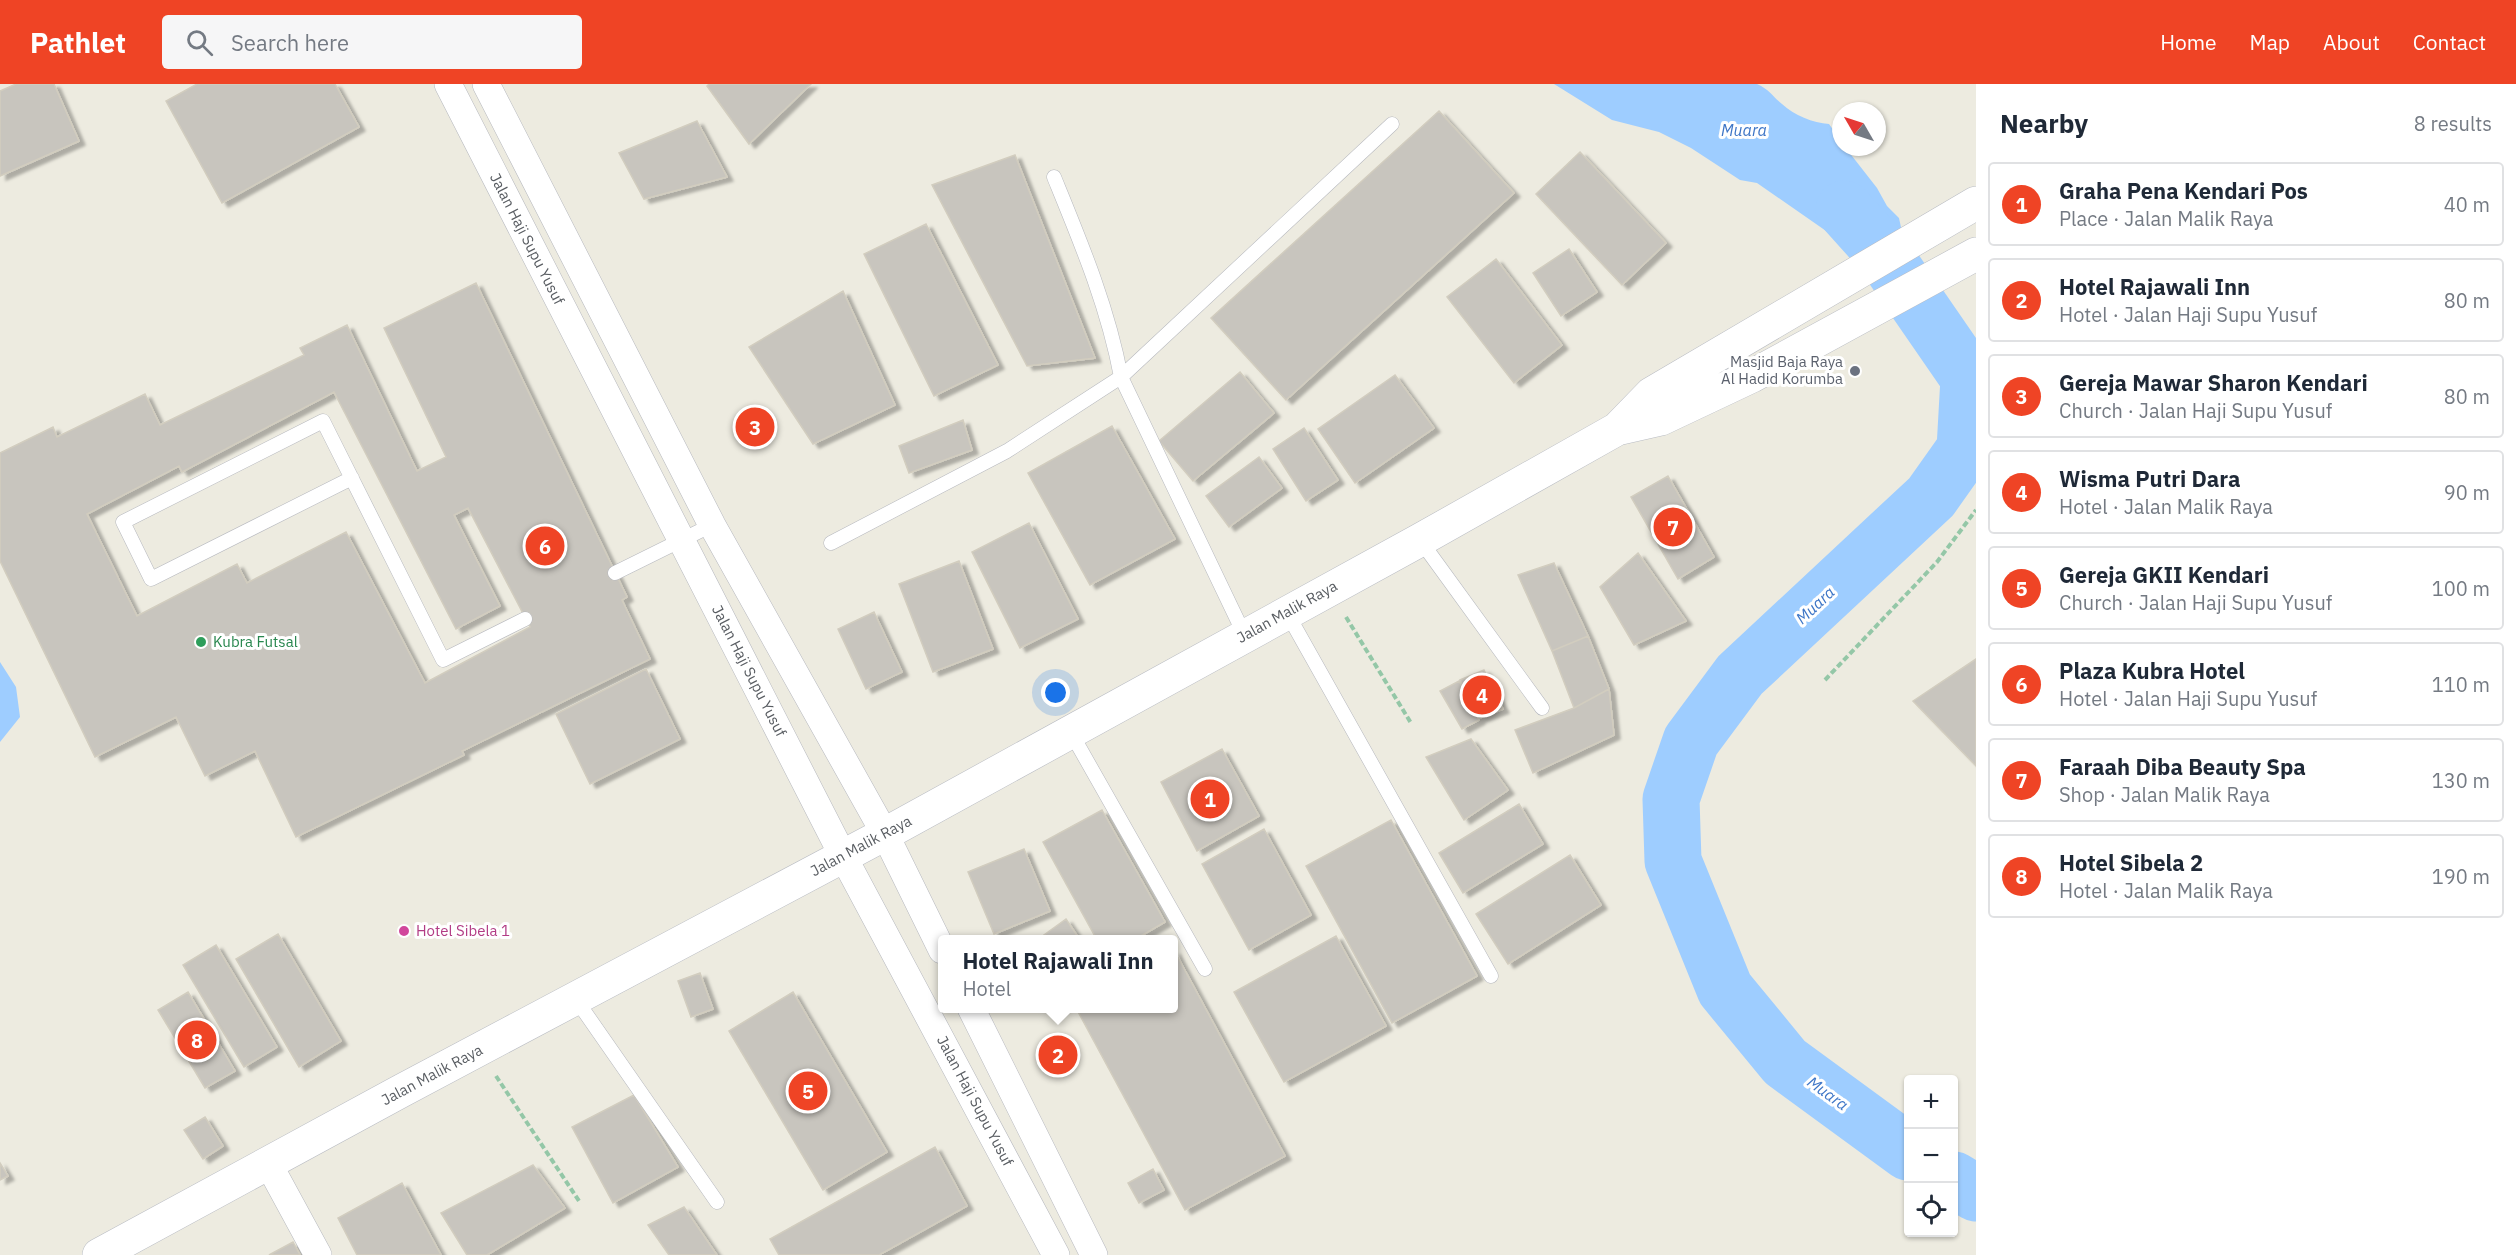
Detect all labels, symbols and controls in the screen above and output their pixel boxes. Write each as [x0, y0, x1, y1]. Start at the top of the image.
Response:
search box [162, 15, 582, 69]
text: Pathlet [30, 24, 126, 61]
icon: search [183, 26, 216, 59]
text: Search here [231, 28, 349, 57]
text: Home [2160, 28, 2217, 56]
text: Map [2250, 28, 2290, 56]
text: About [2323, 28, 2380, 56]
text: Contact [2413, 28, 2486, 56]
north arrow [1832, 102, 1886, 156]
text: Nearby [2000, 106, 2088, 140]
text: 8 results [2414, 110, 2492, 137]
water label: Muara [1721, 120, 1767, 140]
street label: Jalan Haji Supu Yusuf [486, 170, 569, 308]
text: Graha Pena Kendari Pos [2059, 176, 2308, 205]
text: 1 [2016, 191, 2028, 218]
text: 40 m [2444, 191, 2490, 218]
text: Place · Jalan Malik Raya [2059, 205, 2273, 232]
text: Hotel Rajawali Inn [2059, 272, 2250, 301]
text: 2 [2016, 287, 2028, 314]
text: 80 m [2444, 287, 2490, 314]
text: Hotel · Jalan Haji Supu Yusuf [2059, 301, 2317, 328]
place label: Masjid Baja Raya Al Hadid Korumba [1721, 352, 1843, 388]
marker: Masjid Baja Raya Al Hadid Korumba [1848, 364, 1862, 378]
text: Gereja Mawar Sharon Kendari [2059, 368, 2368, 397]
text: 3 [2016, 383, 2028, 410]
text: 80 m [2444, 383, 2490, 410]
text: Church · Jalan Haji Supu Yusuf [2059, 397, 2332, 424]
pin: 3 [736, 404, 774, 450]
text: Wisma Putri Dara [2059, 464, 2240, 493]
text: 4 [2016, 479, 2028, 506]
text: 90 m [2444, 479, 2490, 506]
text: Hotel · Jalan Malik Raya [2059, 493, 2273, 520]
pin: 7 [1654, 504, 1692, 550]
pin: 6 [526, 524, 564, 568]
text: Gereja GKII Kendari [2059, 560, 2269, 589]
text: 5 [2016, 575, 2028, 602]
text: 100 m [2432, 575, 2490, 602]
street label: Jalan Malik Raya [1233, 576, 1340, 647]
water label: Muara [1791, 582, 1839, 628]
text: Church · Jalan Haji Supu Yusuf [2059, 589, 2332, 616]
street label: Jalan Haji Supu Yusuf [708, 602, 791, 740]
place label: Kubra Futsal [213, 632, 298, 651]
marker: Kubra Futsal [194, 635, 208, 649]
text: Plaza Kubra Hotel [2059, 656, 2245, 685]
text: 6 [2016, 671, 2028, 698]
text: 110 m [2432, 671, 2490, 698]
pin: 4 [1462, 672, 1502, 718]
your location [1041, 678, 1070, 707]
text: Hotel · Jalan Haji Supu Yusuf [2059, 685, 2317, 712]
text: Faraah Diba Beauty Spa [2059, 752, 2306, 781]
text: 7 [2016, 767, 2028, 794]
text: 130 m [2432, 767, 2490, 794]
pin: 1 [1190, 776, 1230, 822]
text: Shop · Jalan Malik Raya [2059, 781, 2270, 808]
street label: Jalan Malik Raya [807, 811, 915, 880]
text: Hotel Sibela 2 [2059, 848, 2203, 877]
text: 8 [2016, 863, 2028, 890]
text: 190 m [2432, 863, 2490, 890]
text: Hotel · Jalan Malik Raya [2059, 877, 2273, 904]
place label: Hotel Sibela 1 [416, 921, 510, 940]
marker: Hotel Sibela 1 [397, 924, 411, 938]
popup [938, 935, 1178, 1013]
text: Hotel Rajawali Inn [962, 946, 1154, 975]
text: Hotel [962, 975, 1011, 1002]
pin: 8 [178, 1018, 216, 1062]
street label: Jalan Haji Supu Yusuf [933, 1032, 1018, 1169]
pin: 2 [1038, 1032, 1078, 1078]
street label: Jalan Malik Raya [378, 1040, 486, 1109]
pin: 5 [788, 1068, 828, 1114]
water label: Muara [1804, 1071, 1852, 1115]
map controls [1904, 1075, 1958, 1237]
button: + [1904, 1075, 1958, 1129]
button: − [1904, 1129, 1958, 1183]
button: locate [1904, 1183, 1958, 1237]

